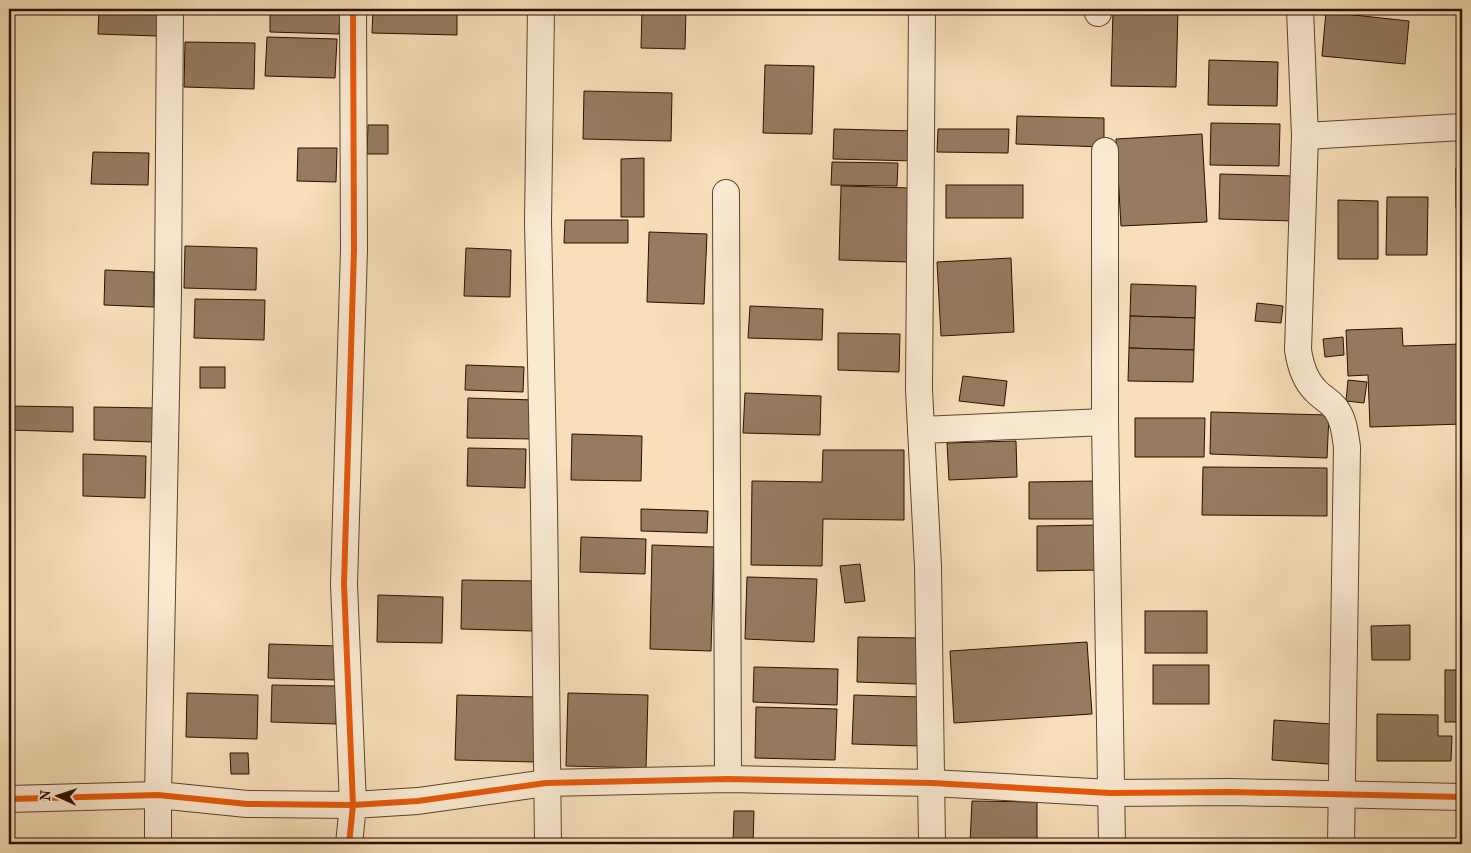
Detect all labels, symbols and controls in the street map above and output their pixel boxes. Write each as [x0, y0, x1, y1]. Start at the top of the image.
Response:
north arrow [32, 770, 82, 820]
text: N [37, 789, 54, 801]

